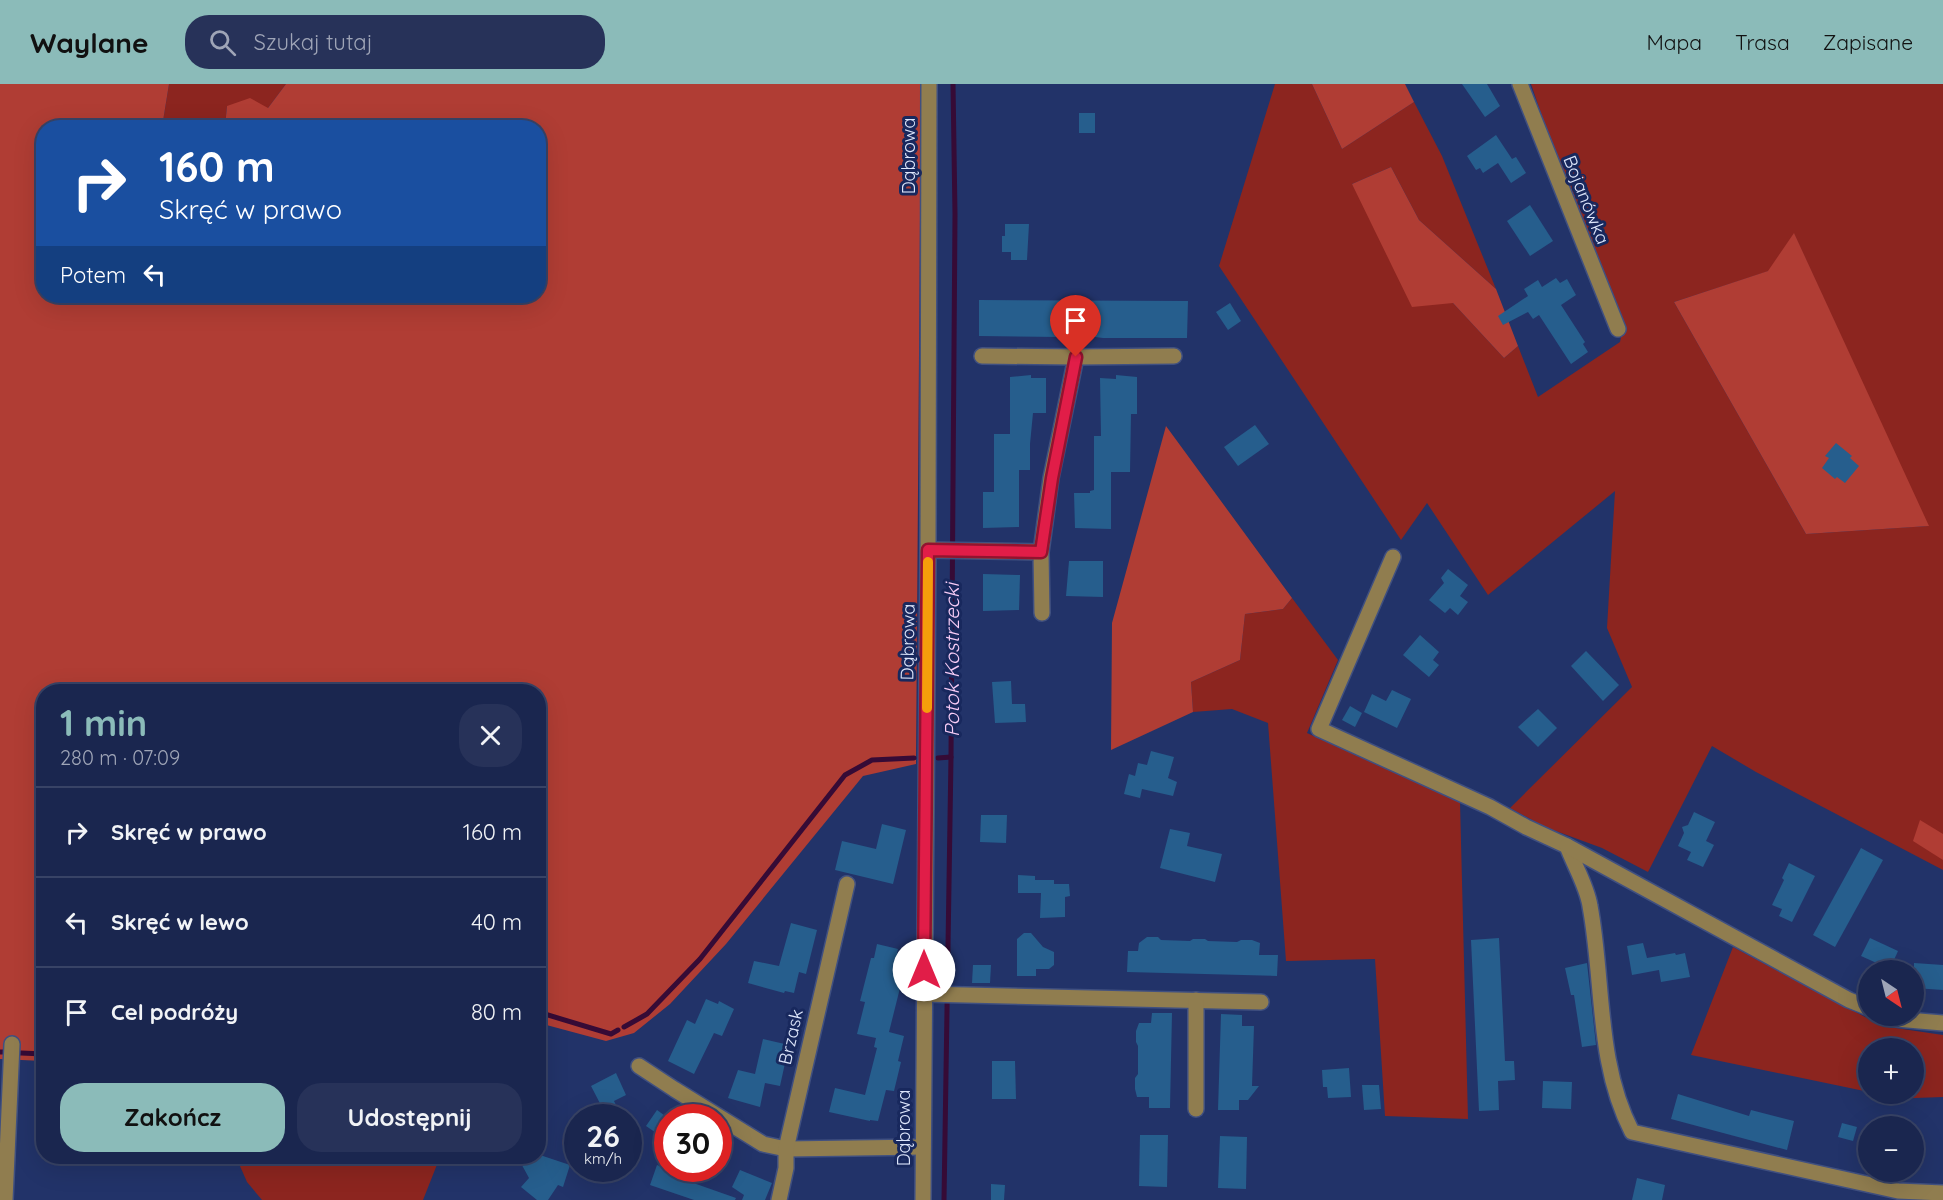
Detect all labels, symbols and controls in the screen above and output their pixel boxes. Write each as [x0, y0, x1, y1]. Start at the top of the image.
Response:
search box [185, 15, 605, 69]
text: Waylane [30, 25, 149, 60]
icon: search [206, 26, 239, 59]
text: Szukaj tutaj [254, 28, 373, 56]
text: Mapa [1647, 29, 1702, 55]
text: Trasa [1735, 29, 1790, 55]
text: Zapisane [1823, 29, 1913, 55]
street label: Dąbrowa [897, 118, 920, 194]
text: 160 m [159, 140, 275, 193]
icon: right [60, 144, 138, 222]
street label: Bojanówka [1558, 152, 1615, 248]
text: Skręć w prawo [159, 192, 342, 226]
icon: left [138, 258, 171, 291]
text: Potem [60, 261, 126, 289]
pin [1050, 295, 1101, 357]
icon: arrive [1059, 304, 1092, 337]
water label: Potok Kostrzecki [939, 580, 964, 737]
street label: Dąbrowa [895, 603, 920, 681]
text: 1 min [60, 700, 147, 745]
button: close [459, 704, 522, 767]
text: 280 m · 07:09 [60, 745, 180, 770]
icon: right [60, 816, 93, 849]
text: Skręć w prawo [111, 818, 267, 846]
text: 160 m [463, 818, 522, 846]
icon: left [60, 906, 93, 939]
text: Skręć w lewo [111, 908, 249, 936]
text: 40 m [471, 908, 522, 936]
position arrow [892, 938, 956, 1002]
north arrow [1858, 960, 1924, 1026]
map controls [1858, 960, 1924, 1182]
icon: arrive [60, 996, 93, 1029]
text: Cel podróży [111, 998, 238, 1026]
text: 80 m [471, 998, 522, 1026]
street label: Brzask [773, 1007, 808, 1067]
button: + [1858, 1038, 1924, 1104]
button: Zakończ [60, 1083, 285, 1152]
button: Udostępnij [297, 1083, 522, 1152]
street label: Dąbrowa [892, 1090, 915, 1166]
speed limit sign: 30 [654, 1104, 732, 1182]
button: − [1858, 1116, 1924, 1182]
text: 26 [586, 1117, 620, 1155]
text: km/h [584, 1149, 622, 1168]

